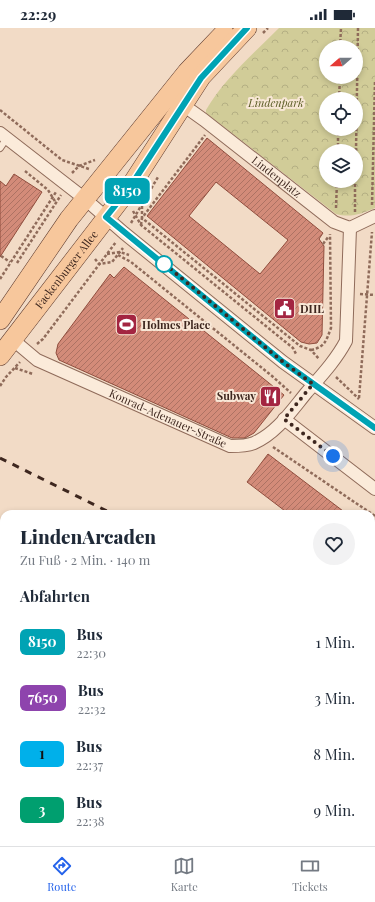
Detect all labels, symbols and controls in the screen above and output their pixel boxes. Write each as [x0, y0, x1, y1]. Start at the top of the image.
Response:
text: 22:29 [20, 4, 56, 24]
north arrow [319, 40, 363, 84]
map controls [319, 40, 363, 188]
button: locate [319, 92, 363, 136]
park label: Lindenpark [247, 95, 304, 110]
button: layers [319, 144, 363, 188]
street label: Lindenplatz [249, 152, 305, 201]
line badge: 8150 [99, 178, 155, 204]
text: 8150 [113, 181, 141, 200]
street label: Fackenburger Allee [31, 227, 101, 312]
unlabelled marker [155, 255, 173, 273]
public building icon: DHL [271, 296, 297, 322]
place label: DHL [300, 301, 324, 316]
sports icon: Holmes Place [114, 312, 140, 338]
place label: Holmes Place [142, 317, 211, 332]
restaurant icon: Subway [258, 383, 284, 409]
street label: Konrad-Adenauer-Straße [107, 385, 230, 451]
place label: Subway [217, 388, 256, 403]
your location [323, 446, 343, 466]
text: LindenArcaden [20, 523, 156, 549]
button: heart [313, 523, 355, 565]
text: Zu Fuß · 2 Min. · 140 m [20, 551, 150, 568]
text: Abfahrten [20, 586, 90, 606]
text: Bus [77, 624, 103, 644]
text: 8150 [28, 632, 57, 651]
text: 1 Min. [316, 632, 355, 652]
text: 22:30 [77, 644, 106, 661]
text: Bus [78, 680, 104, 700]
text: 7650 [28, 688, 58, 707]
text: 3 Min. [314, 688, 355, 708]
text: 22:32 [78, 700, 106, 717]
text: Bus [76, 736, 102, 756]
text: 1 [39, 744, 45, 763]
text: 8 Min. [313, 744, 355, 764]
text: 22:37 [76, 756, 103, 773]
text: Bus [76, 792, 102, 812]
text: 3 [39, 800, 45, 819]
text: 9 Min. [313, 800, 355, 820]
text: 22:38 [76, 812, 105, 829]
tab: Route [47, 855, 76, 894]
tab: Karte [171, 855, 198, 894]
tab: Tickets [292, 855, 328, 894]

